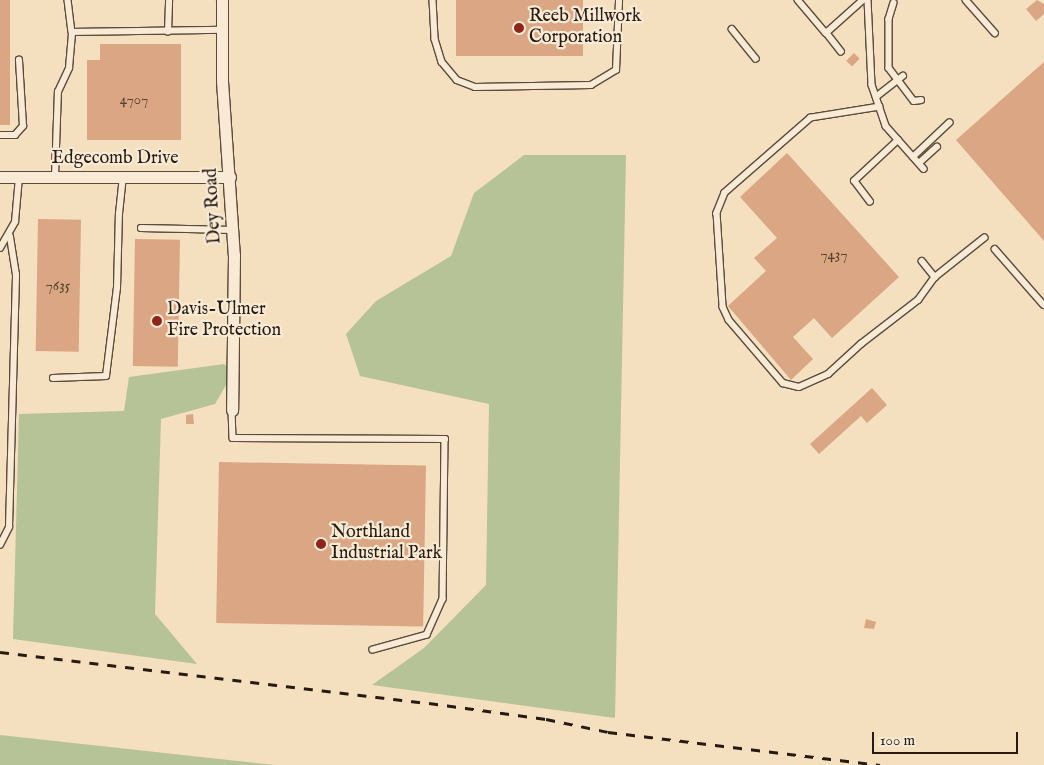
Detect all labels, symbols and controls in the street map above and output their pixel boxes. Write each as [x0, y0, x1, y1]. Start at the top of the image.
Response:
place label: Reeb Millwork Corporation [529, 7, 641, 50]
marker: Reeb Millwork Corporation [513, 22, 525, 34]
house number: 4707 [120, 91, 148, 109]
street label: Edgecomb Drive [52, 148, 178, 170]
street label: Dey Road [201, 167, 227, 245]
house number: 7437 [821, 246, 847, 264]
house number: 7635 [46, 277, 70, 295]
place label: Davis-Ulmer Fire Protection [167, 300, 281, 342]
marker: Davis-Ulmer Fire Protection [151, 315, 163, 327]
place label: Northland Industrial Park [331, 523, 442, 566]
marker: Northland Industrial Park [315, 538, 327, 550]
scale bar [874, 722, 1020, 754]
text: 100 m [880, 731, 915, 750]

